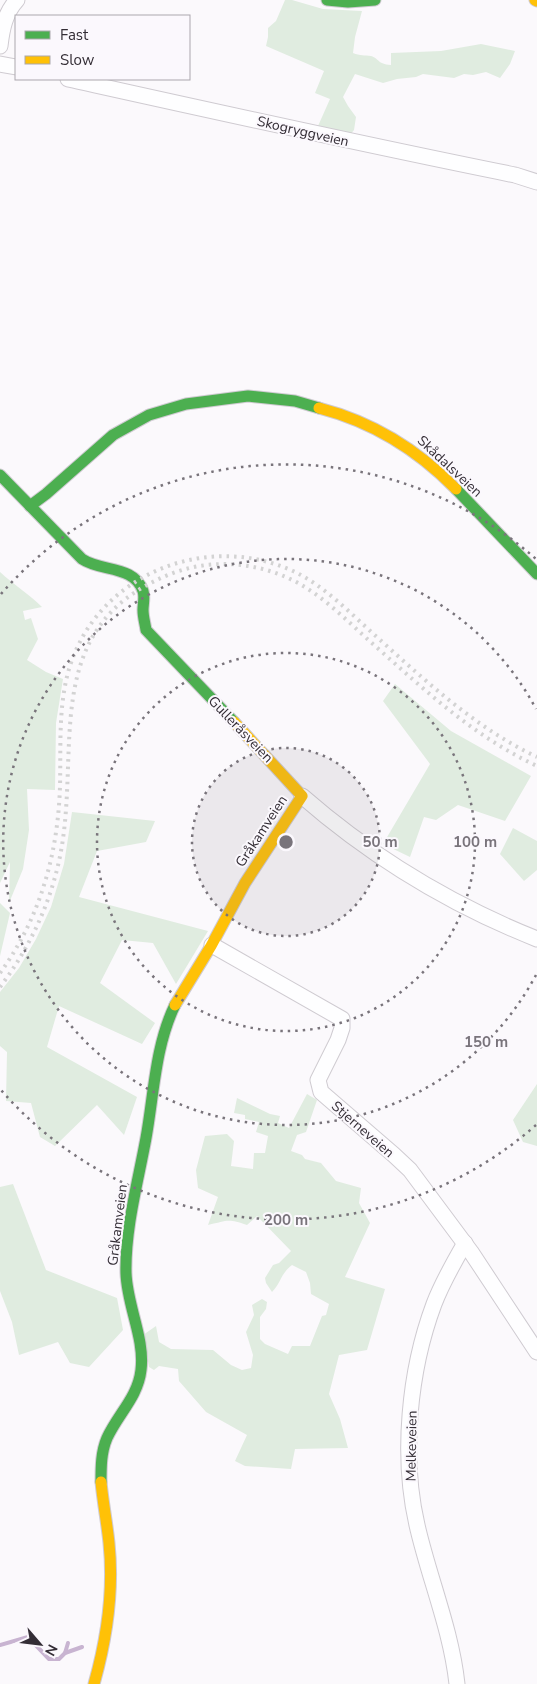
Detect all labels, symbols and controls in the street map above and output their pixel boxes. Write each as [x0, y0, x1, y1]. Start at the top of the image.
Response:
legend [15, 15, 190, 80]
text: Fast [60, 25, 89, 45]
text: Slow [60, 50, 95, 70]
street label: Skogryggveien [255, 112, 351, 151]
street label: Skådalsveien [413, 431, 486, 501]
street label: Gulleråsveien [204, 692, 277, 767]
street label: Gråkamveien [231, 792, 292, 871]
text: 50 m [362, 832, 398, 852]
text: 100 m [453, 832, 497, 852]
centre of rings [277, 833, 295, 851]
text: 150 m [464, 1032, 508, 1052]
street label: Stjerneveien [327, 1097, 398, 1162]
street label: Gråkamveien [103, 1183, 132, 1267]
text: 200 m [264, 1210, 308, 1230]
street label: Melkeveien [401, 1410, 422, 1482]
north arrow [15, 1619, 65, 1669]
text: N [40, 1641, 62, 1659]

